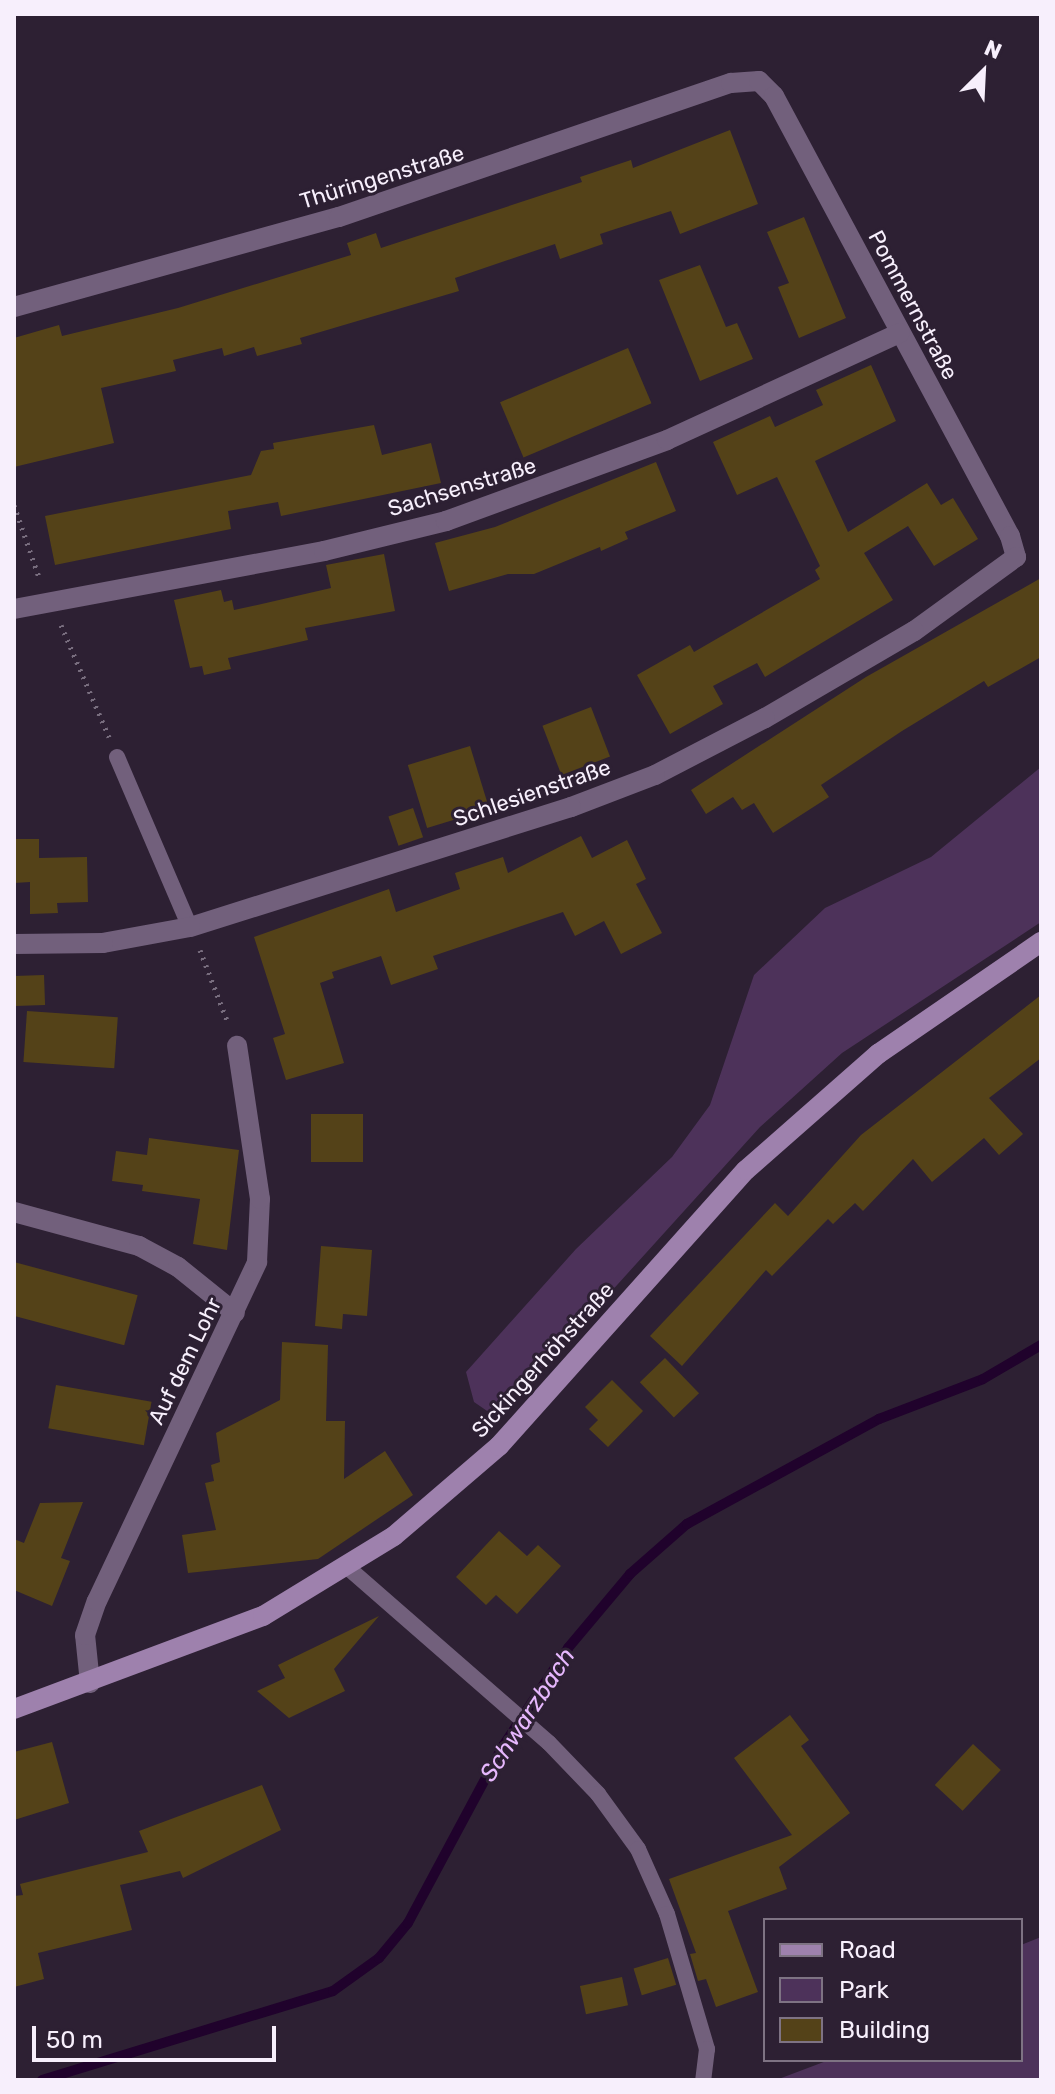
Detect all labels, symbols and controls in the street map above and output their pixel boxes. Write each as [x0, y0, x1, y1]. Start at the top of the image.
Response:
north arrow [943, 32, 1023, 112]
text: N [980, 34, 1006, 65]
street label: Thüringenstraße [297, 140, 467, 214]
street label: Pommernstraße [863, 226, 963, 384]
street label: Sachsenstraße [385, 452, 539, 522]
street label: Schlesienstraße [450, 754, 614, 832]
street label: Sickingerhöhstraße [466, 1277, 620, 1443]
street label: Auf dem Lohr [143, 1293, 227, 1429]
water label: Schwarzbach [474, 1643, 582, 1787]
legend [763, 1918, 1023, 2062]
text: Road [839, 1936, 896, 1964]
text: Park [839, 1976, 889, 2004]
scale bar [36, 2010, 280, 2060]
text: Building [839, 2016, 930, 2044]
text: 50 m [46, 2026, 103, 2054]

